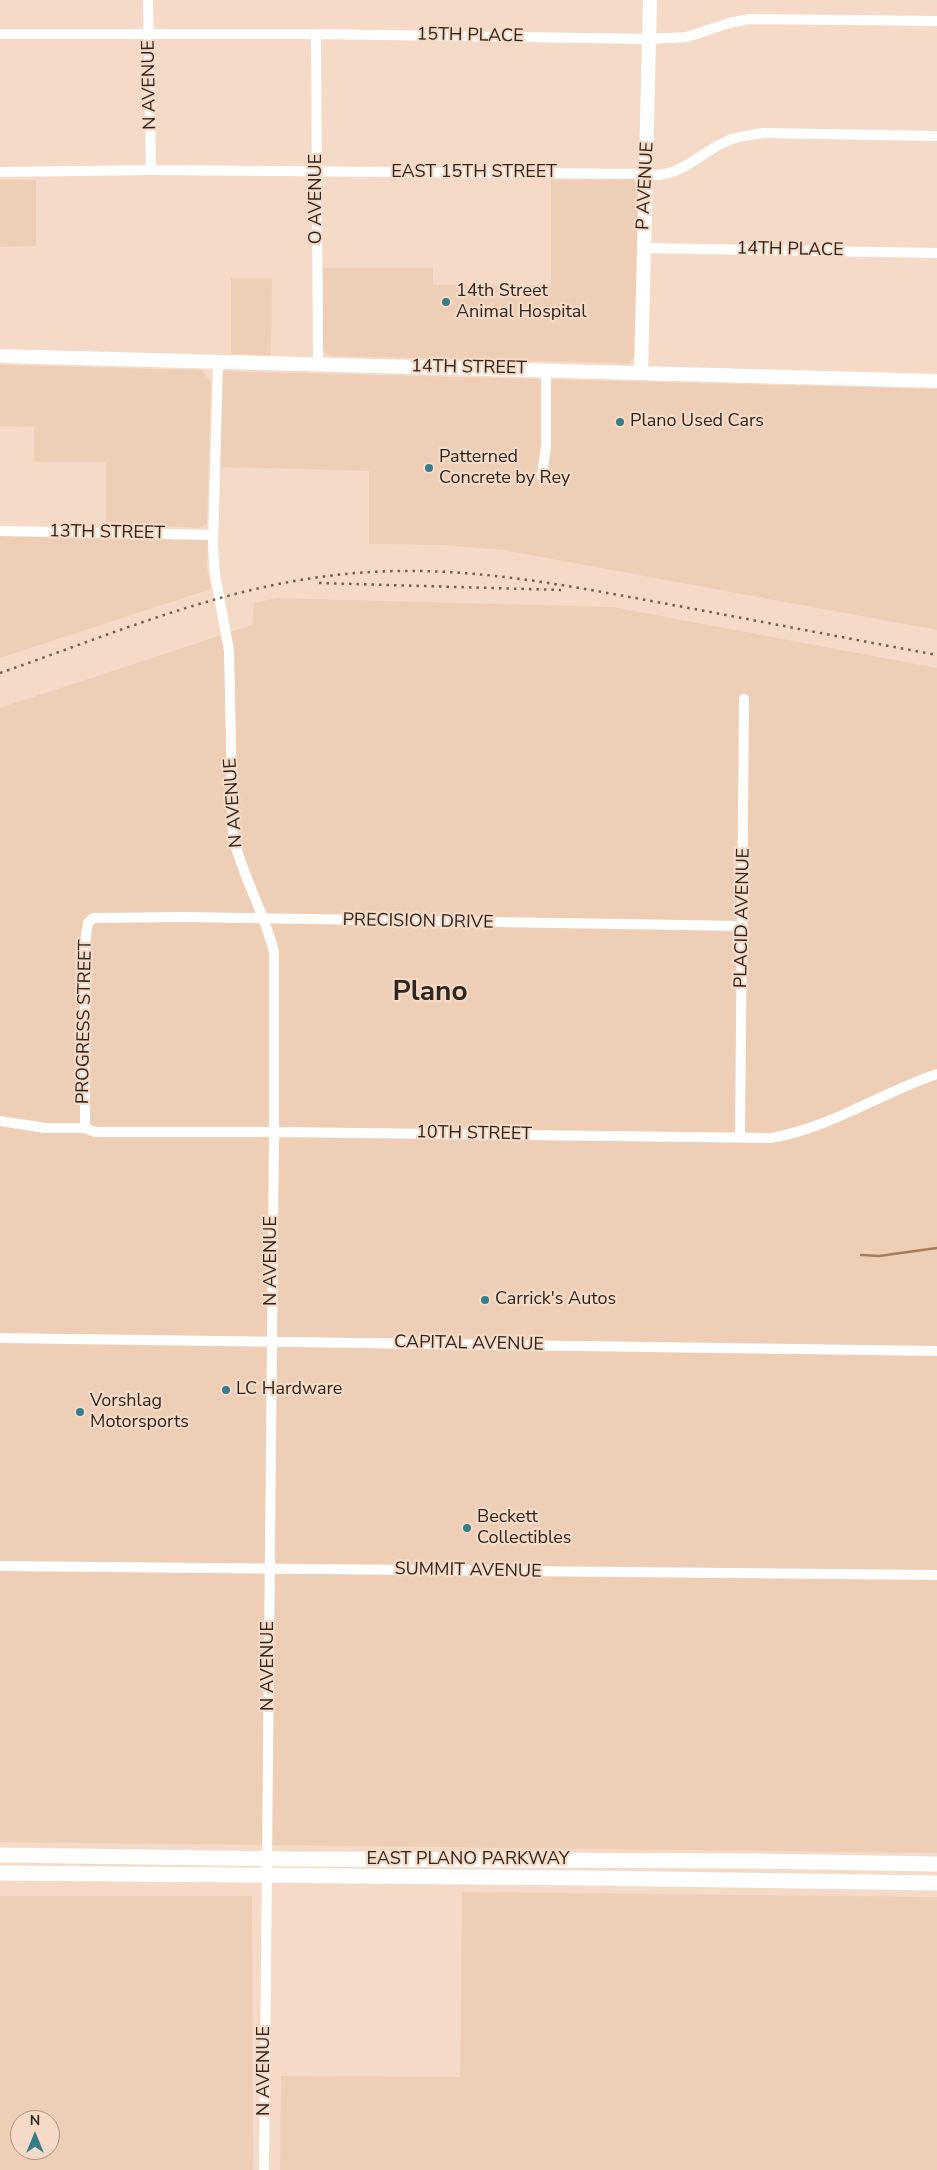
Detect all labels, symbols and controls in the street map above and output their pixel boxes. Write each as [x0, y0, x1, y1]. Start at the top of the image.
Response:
street label: 15TH PLACE [416, 24, 524, 48]
street label: N AVENUE [138, 40, 162, 130]
street label: P AVENUE [633, 142, 659, 230]
street label: O AVENUE [306, 154, 328, 244]
street label: EAST 15TH STREET [391, 162, 557, 184]
street label: 14TH PLACE [736, 238, 844, 262]
place label: 14th Street Animal Hospital [456, 281, 587, 324]
marker: 14th Street Animal Hospital [440, 296, 452, 308]
street label: 14TH STREET [411, 356, 527, 380]
place label: Plano Used Cars [630, 411, 764, 433]
marker: Plano Used Cars [614, 416, 626, 428]
place label: Patterned Concrete by Rey [439, 447, 570, 489]
marker: Patterned Concrete by Rey [423, 462, 435, 474]
street label: 13TH STREET [49, 521, 165, 545]
street label: N AVENUE [220, 757, 248, 849]
street label: PLACID AVENUE [731, 848, 755, 988]
street label: PRECISION DRIVE [342, 910, 494, 934]
street label: PROGRESS STREET [73, 940, 97, 1104]
district label: Plano [392, 976, 468, 1010]
street label: 10TH STREET [416, 1122, 532, 1146]
street label: N AVENUE [261, 1216, 283, 1306]
place label: Carrick's Autos [495, 1289, 616, 1311]
marker: Carrick's Autos [479, 1294, 491, 1306]
street label: CAPITAL AVENUE [394, 1332, 544, 1356]
place label: LC Hardware [236, 1379, 342, 1401]
marker: LC Hardware [220, 1384, 232, 1396]
place label: Vorshlag Motorsports [90, 1391, 189, 1434]
marker: Vorshlag Motorsports [74, 1406, 86, 1418]
place label: Beckett Collectibles [477, 1507, 571, 1550]
marker: Beckett Collectibles [461, 1522, 473, 1534]
street label: SUMMIT AVENUE [394, 1559, 542, 1583]
street label: N AVENUE [258, 1621, 280, 1711]
street label: EAST PLANO PARKWAY [367, 1849, 569, 1871]
street label: N AVENUE [254, 2026, 276, 2116]
north arrow [10, 2110, 60, 2160]
text: N [30, 2111, 40, 2130]

